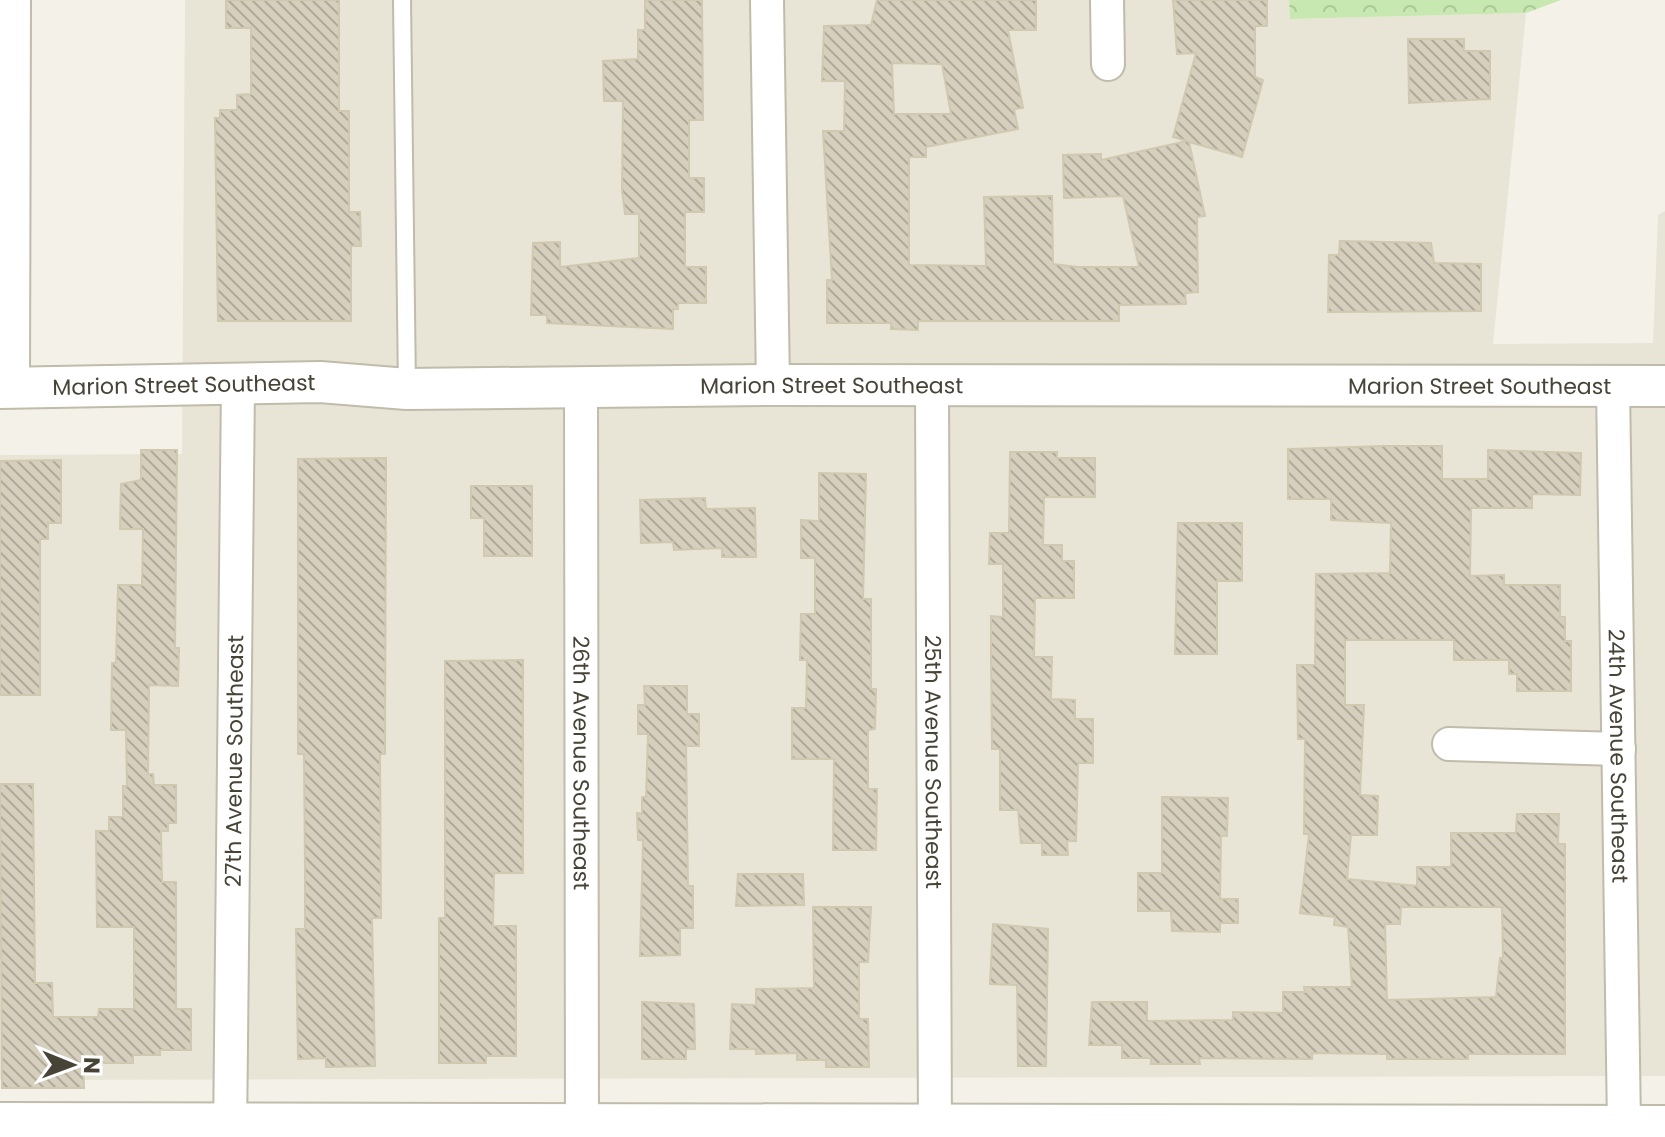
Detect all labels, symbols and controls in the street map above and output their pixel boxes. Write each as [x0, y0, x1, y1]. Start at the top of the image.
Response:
street label: Marion Street Southeast [52, 367, 316, 403]
street label: Marion Street Southeast [700, 369, 963, 401]
street label: Marion Street Southeast [1348, 370, 1611, 401]
street label: 24th Avenue Southeast [1601, 629, 1636, 883]
street label: 27th Avenue Southeast [217, 635, 251, 887]
street label: 25th Avenue Southeast [917, 635, 950, 889]
street label: 26th Avenue Southeast [566, 636, 597, 890]
north arrow [32, 1025, 112, 1105]
text: N [76, 1057, 107, 1074]

